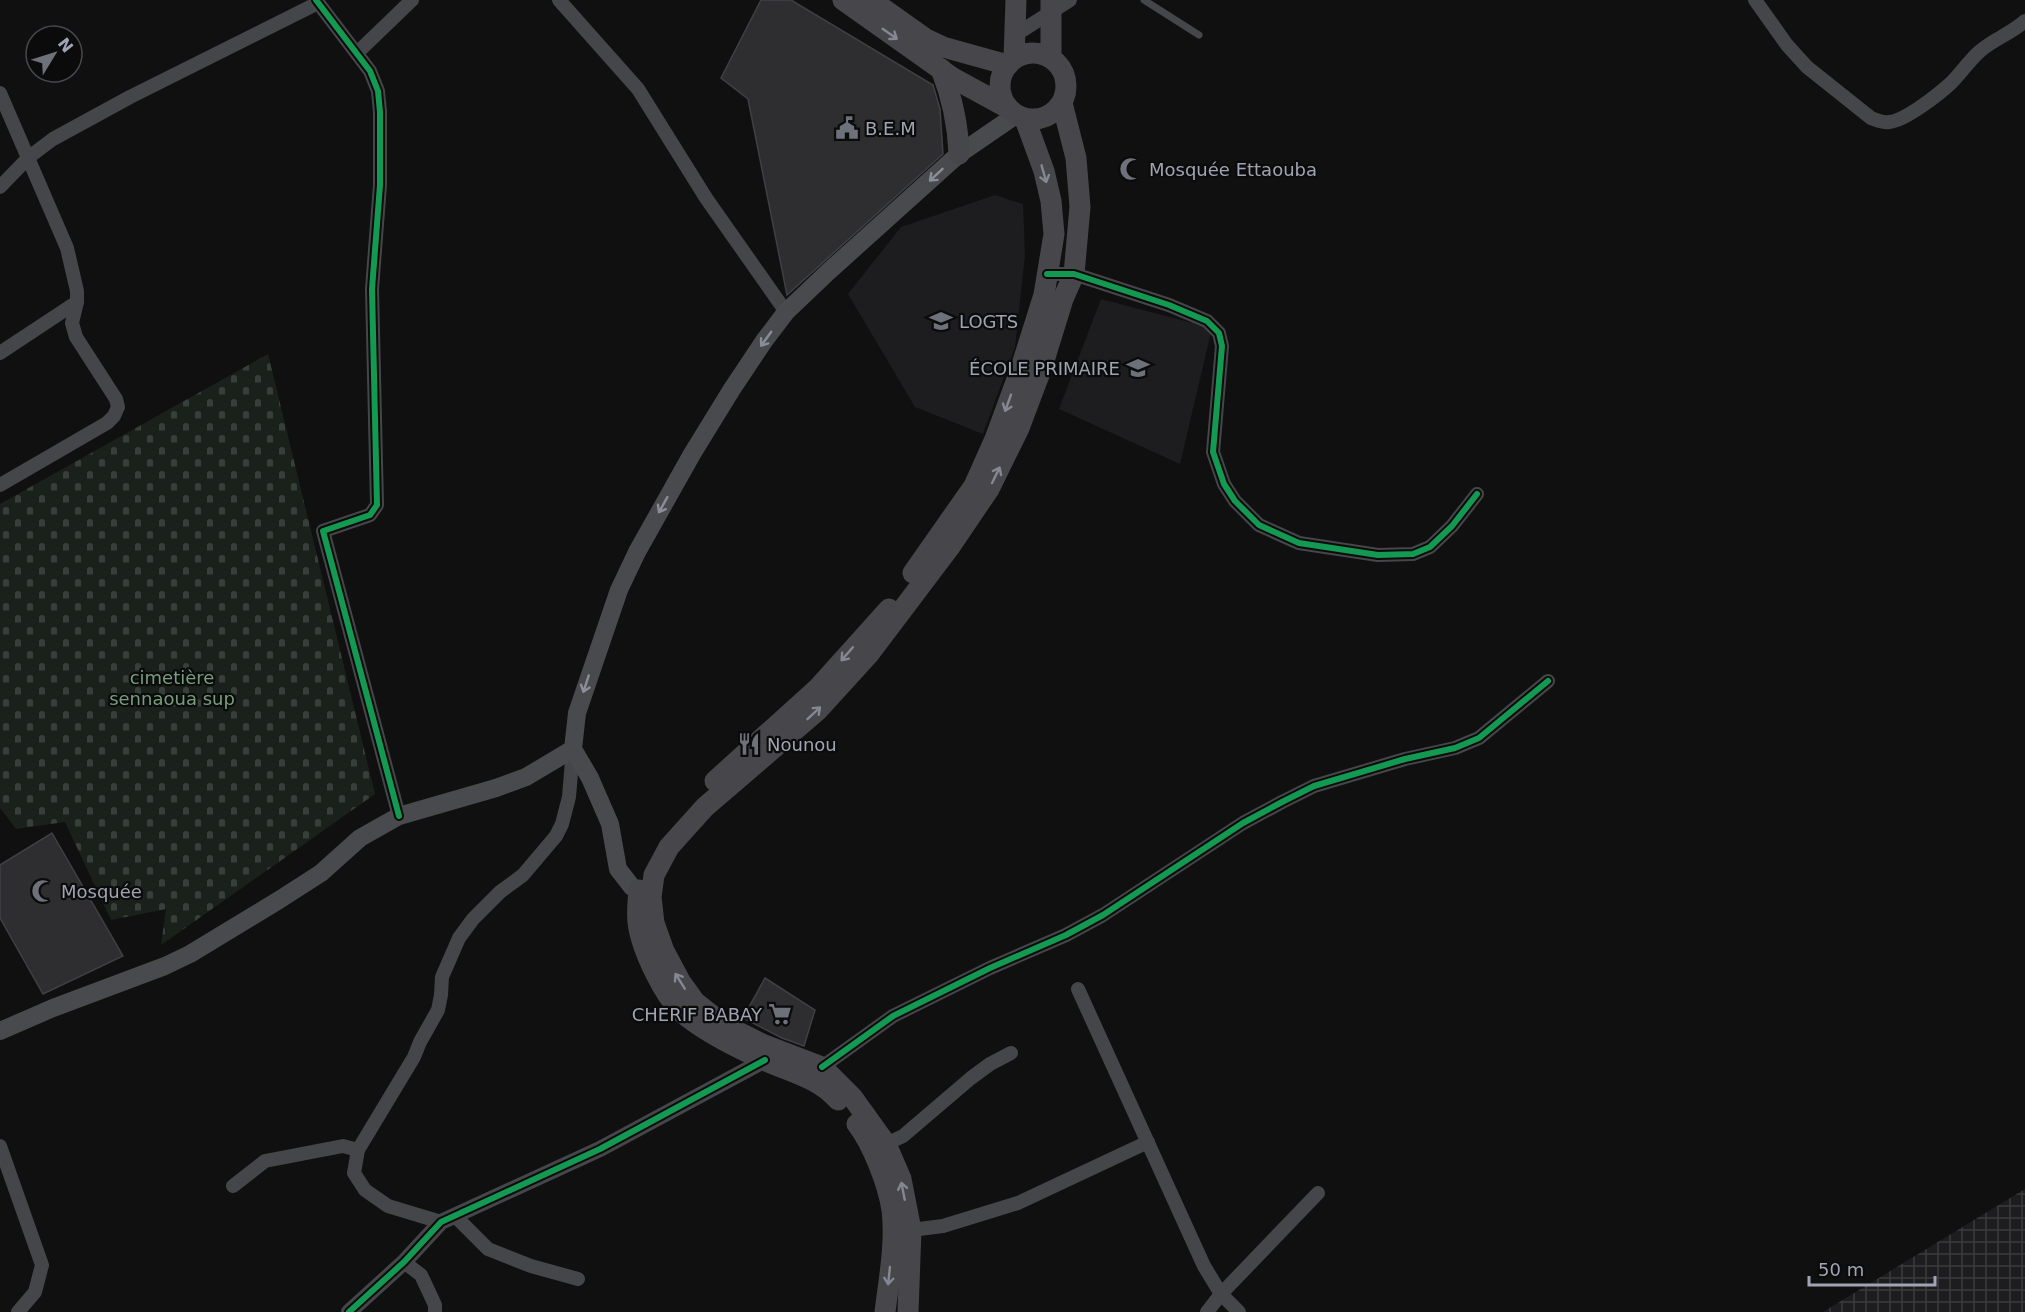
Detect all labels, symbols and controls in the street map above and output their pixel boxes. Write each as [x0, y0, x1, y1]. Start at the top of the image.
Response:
north arrow [24, 24, 84, 84]
one-way arrow [882, 28, 898, 40]
text: N [54, 34, 77, 56]
public building icon: B.E.M [834, 115, 860, 141]
place label: B.E.M [865, 118, 916, 139]
mosque icon: Mosquée Ettaouba [1118, 156, 1144, 182]
place label: Mosquée Ettaouba [1149, 159, 1317, 180]
one-way arrow [1039, 164, 1050, 183]
one-way arrow [928, 168, 943, 182]
school or university icon: LOGTS [928, 308, 954, 334]
place label: LOGTS [959, 311, 1018, 332]
one-way arrow [760, 331, 772, 347]
school or university icon: ÉCOLE PRIMAIRE [1125, 355, 1151, 381]
place label: ÉCOLE PRIMAIRE [969, 358, 1120, 379]
one-way arrow [1002, 393, 1013, 412]
one-way arrow [990, 467, 1002, 485]
one-way arrow [657, 496, 669, 513]
one-way arrow [840, 646, 854, 661]
park label: cimetière sennaoua sup [109, 667, 235, 709]
one-way arrow [580, 674, 591, 693]
one-way arrow [807, 706, 822, 720]
restaurant icon: Nounou [736, 731, 762, 757]
place label: Nounou [767, 734, 837, 755]
mosque icon: Mosquée [30, 878, 56, 904]
place label: Mosquée [61, 881, 142, 902]
one-way arrow [674, 972, 687, 989]
supermarket icon: CHERIF BABAY [767, 1001, 793, 1027]
place label: CHERIF BABAY [632, 1004, 763, 1025]
one-way arrow [897, 1182, 908, 1202]
scale bar [1809, 1249, 1935, 1287]
text: 50 m [1818, 1259, 1864, 1280]
one-way arrow [883, 1266, 894, 1286]

